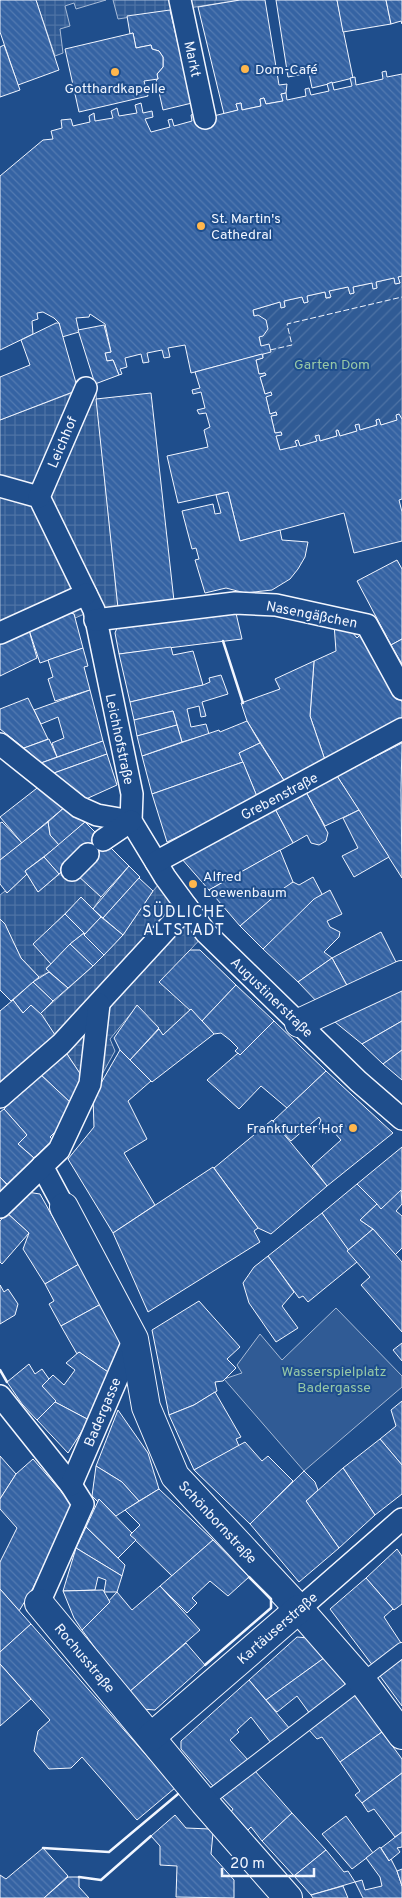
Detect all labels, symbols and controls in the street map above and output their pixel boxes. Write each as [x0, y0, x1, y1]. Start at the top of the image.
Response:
street label: Markt [179, 40, 204, 79]
place label: Dom-Café [255, 62, 318, 79]
marker: Dom-Café [239, 63, 251, 75]
marker: Gotthardkapelle [109, 66, 121, 78]
place label: Gotthardkapelle [64, 81, 166, 98]
place label: St. Martin's Cathedral [211, 211, 281, 244]
marker: St. Martin's Cathedral [195, 220, 207, 232]
park label: Garten Dom [294, 357, 370, 374]
street label: Leichhof [45, 414, 82, 471]
street label: Nasengäßchen [265, 598, 359, 633]
street label: Leichhofstraße [101, 692, 136, 786]
street label: Grebenstraße [238, 770, 321, 825]
place label: Alfred Loewenbaum [203, 869, 287, 902]
marker: Alfred Loewenbaum [187, 878, 199, 890]
district label: SÜDLICHE ALTSTADT [142, 901, 226, 941]
street label: Augustinerstraße [226, 954, 316, 1042]
place label: Frankfurter Hof [247, 1121, 343, 1138]
marker: Frankfurter Hof [347, 1122, 359, 1134]
park label: Wasserspielplatz Badergasse [282, 1364, 386, 1397]
street label: Badergasse [81, 1375, 126, 1450]
street label: Schönbornstraße [174, 1478, 260, 1568]
street label: Kartäuserstraße [234, 1590, 322, 1669]
street label: Rochusstraße [50, 1621, 118, 1697]
scale bar [222, 1846, 314, 1878]
text: 20 m [230, 1855, 265, 1874]

